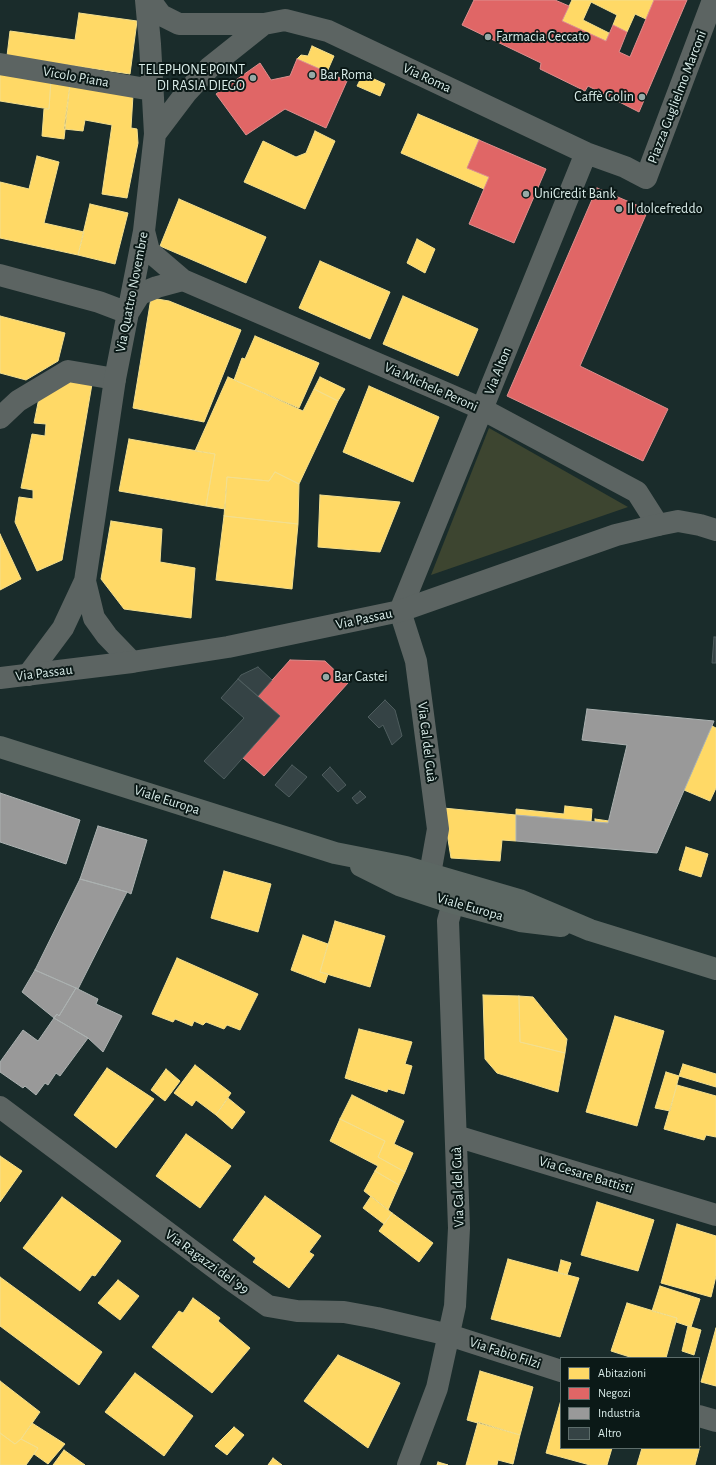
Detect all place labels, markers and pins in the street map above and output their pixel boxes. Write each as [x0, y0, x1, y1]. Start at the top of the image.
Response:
place label: Farmacia Ceccato [496, 29, 589, 45]
marker: Farmacia Ceccato [483, 32, 493, 42]
place label: TELEPHONE POINT DI RASIA DIEGO [139, 62, 245, 94]
place label: Bar Roma [320, 67, 372, 83]
marker: Bar Roma [307, 70, 317, 80]
marker: TELEPHONE POINT DI RASIA DIEGO [248, 73, 258, 83]
place label: Caffè Golin [574, 89, 634, 105]
marker: Caffè Golin [637, 92, 647, 102]
place label: UniCredit Bank [534, 186, 616, 202]
marker: UniCredit Bank [521, 189, 531, 199]
place label: Il dolcefreddo [627, 201, 703, 217]
marker: Il dolcefreddo [614, 204, 624, 214]
place label: Bar Castei [334, 669, 388, 685]
marker: Bar Castei [321, 672, 331, 682]

